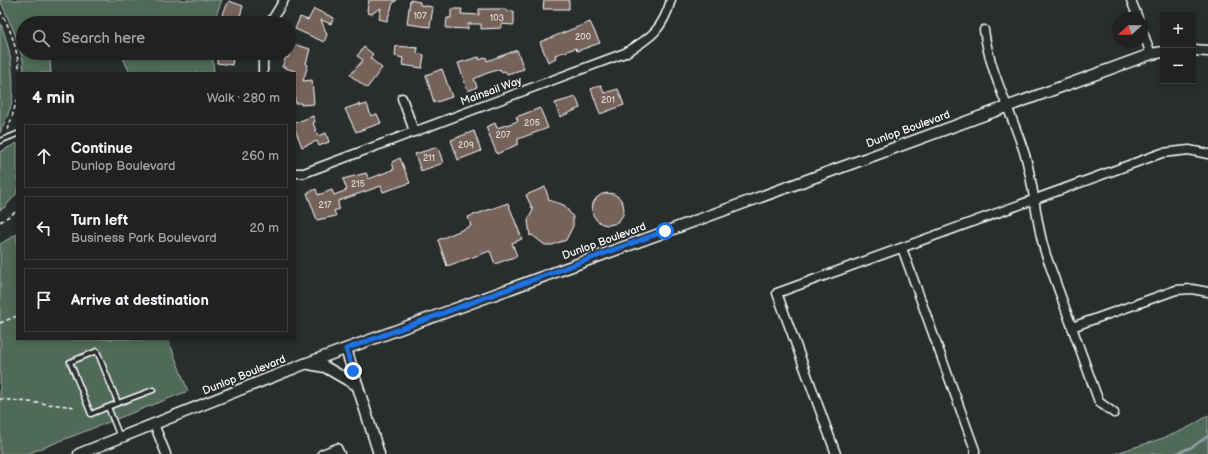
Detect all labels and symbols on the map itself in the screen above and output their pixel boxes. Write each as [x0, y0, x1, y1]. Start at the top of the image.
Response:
house number: 107 [413, 11, 427, 22]
north arrow [1112, 12, 1148, 48]
house number: 103 [490, 13, 505, 24]
house number: 200 [575, 32, 591, 43]
street label: Mainsail Way [459, 74, 523, 108]
house number: 201 [601, 95, 615, 106]
street label: Dunlop Boulevard [864, 108, 952, 150]
house number: 205 [524, 118, 540, 129]
house number: 207 [495, 130, 511, 141]
house number: 209 [458, 140, 474, 151]
house number: 211 [423, 153, 435, 164]
house number: 215 [351, 179, 365, 190]
house number: 217 [318, 200, 332, 211]
street label: Dunlop Boulevard [560, 220, 648, 262]
route start [656, 222, 674, 240]
street label: Dunlop Boulevard [201, 352, 287, 398]
route end [344, 362, 362, 380]

